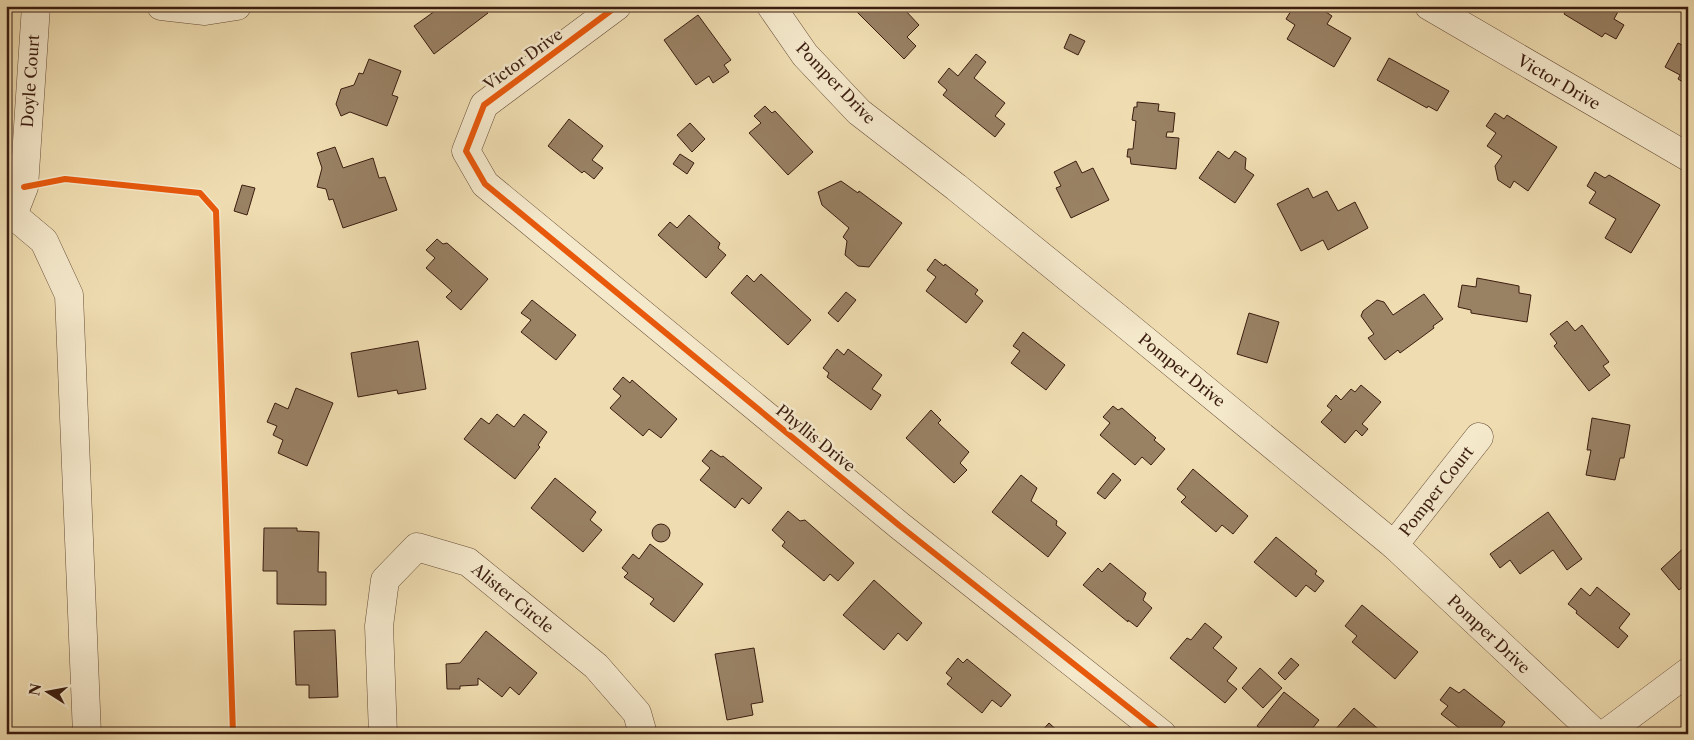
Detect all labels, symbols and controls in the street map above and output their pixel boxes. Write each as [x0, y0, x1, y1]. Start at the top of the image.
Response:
street label: Victor Drive [479, 24, 566, 95]
street label: Doyle Court [17, 33, 43, 128]
street label: Pomper Drive [792, 38, 880, 128]
street label: Victor Drive [1513, 50, 1604, 114]
street label: Pomper Drive [1135, 329, 1229, 411]
street label: Phyllis Drive [772, 400, 860, 476]
street label: Pomper Court [1395, 442, 1478, 540]
street label: Alister Circle [467, 558, 558, 637]
street label: Pomper Drive [1443, 591, 1535, 677]
north arrow [22, 668, 72, 718]
text: N [25, 682, 45, 697]

